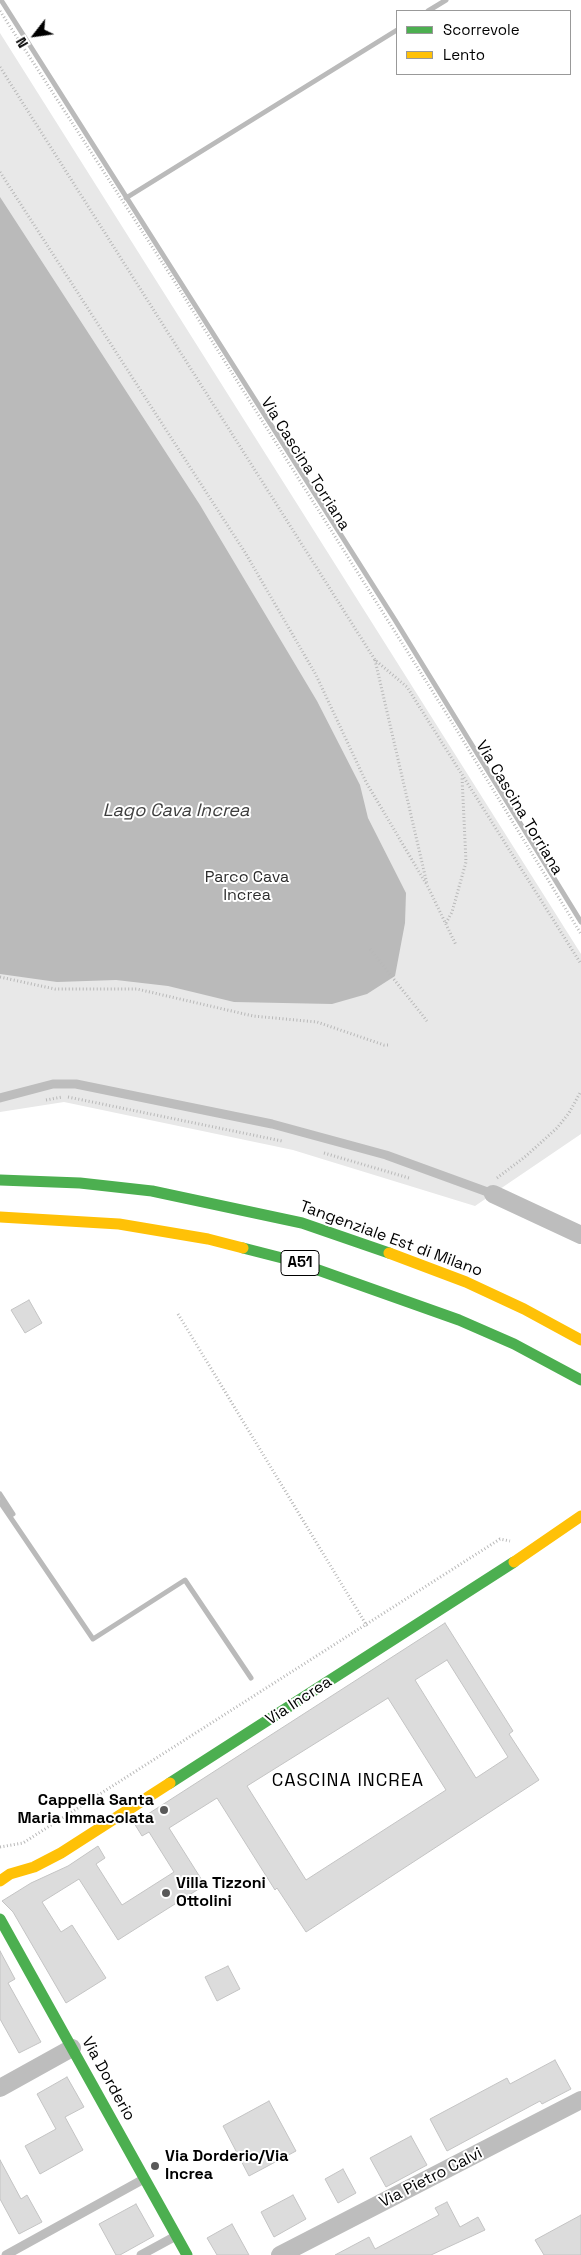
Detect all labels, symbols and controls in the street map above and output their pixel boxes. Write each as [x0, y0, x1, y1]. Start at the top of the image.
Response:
north arrow [10, 10, 60, 60]
legend [396, 10, 571, 75]
text: Scorrevole [443, 20, 520, 39]
text: N [12, 34, 32, 51]
text: Lento [443, 45, 485, 64]
street label: Via Cascina Torriana [256, 394, 354, 534]
street label: Via Cascina Torriana [471, 737, 567, 879]
water label: Lago Cava Increa [103, 800, 249, 822]
park label: Parco Cava Increa [205, 868, 289, 906]
street label: Tangenziale Est di Milano [297, 1197, 485, 1281]
road number: A51 [281, 1250, 319, 1276]
street label: Via Increa [262, 1673, 336, 1729]
district label: CASCINA INCREA [270, 1770, 426, 1792]
place label: Cappella Santa Maria Immacolata [17, 1791, 154, 1829]
marker: Cappella Santa Maria Immacolata [158, 1804, 170, 1816]
place label: Villa Tizzoni Ottolini [176, 1874, 266, 1912]
marker: Villa Tizzoni Ottolini [160, 1887, 172, 1899]
street label: Via Dorderio [77, 2034, 139, 2124]
street label: Via Pietro Calvi [376, 2144, 486, 2212]
place label: Via Dorderio/Via Increa [165, 2147, 288, 2185]
marker: Via Dorderio/Via Increa [149, 2160, 161, 2172]

